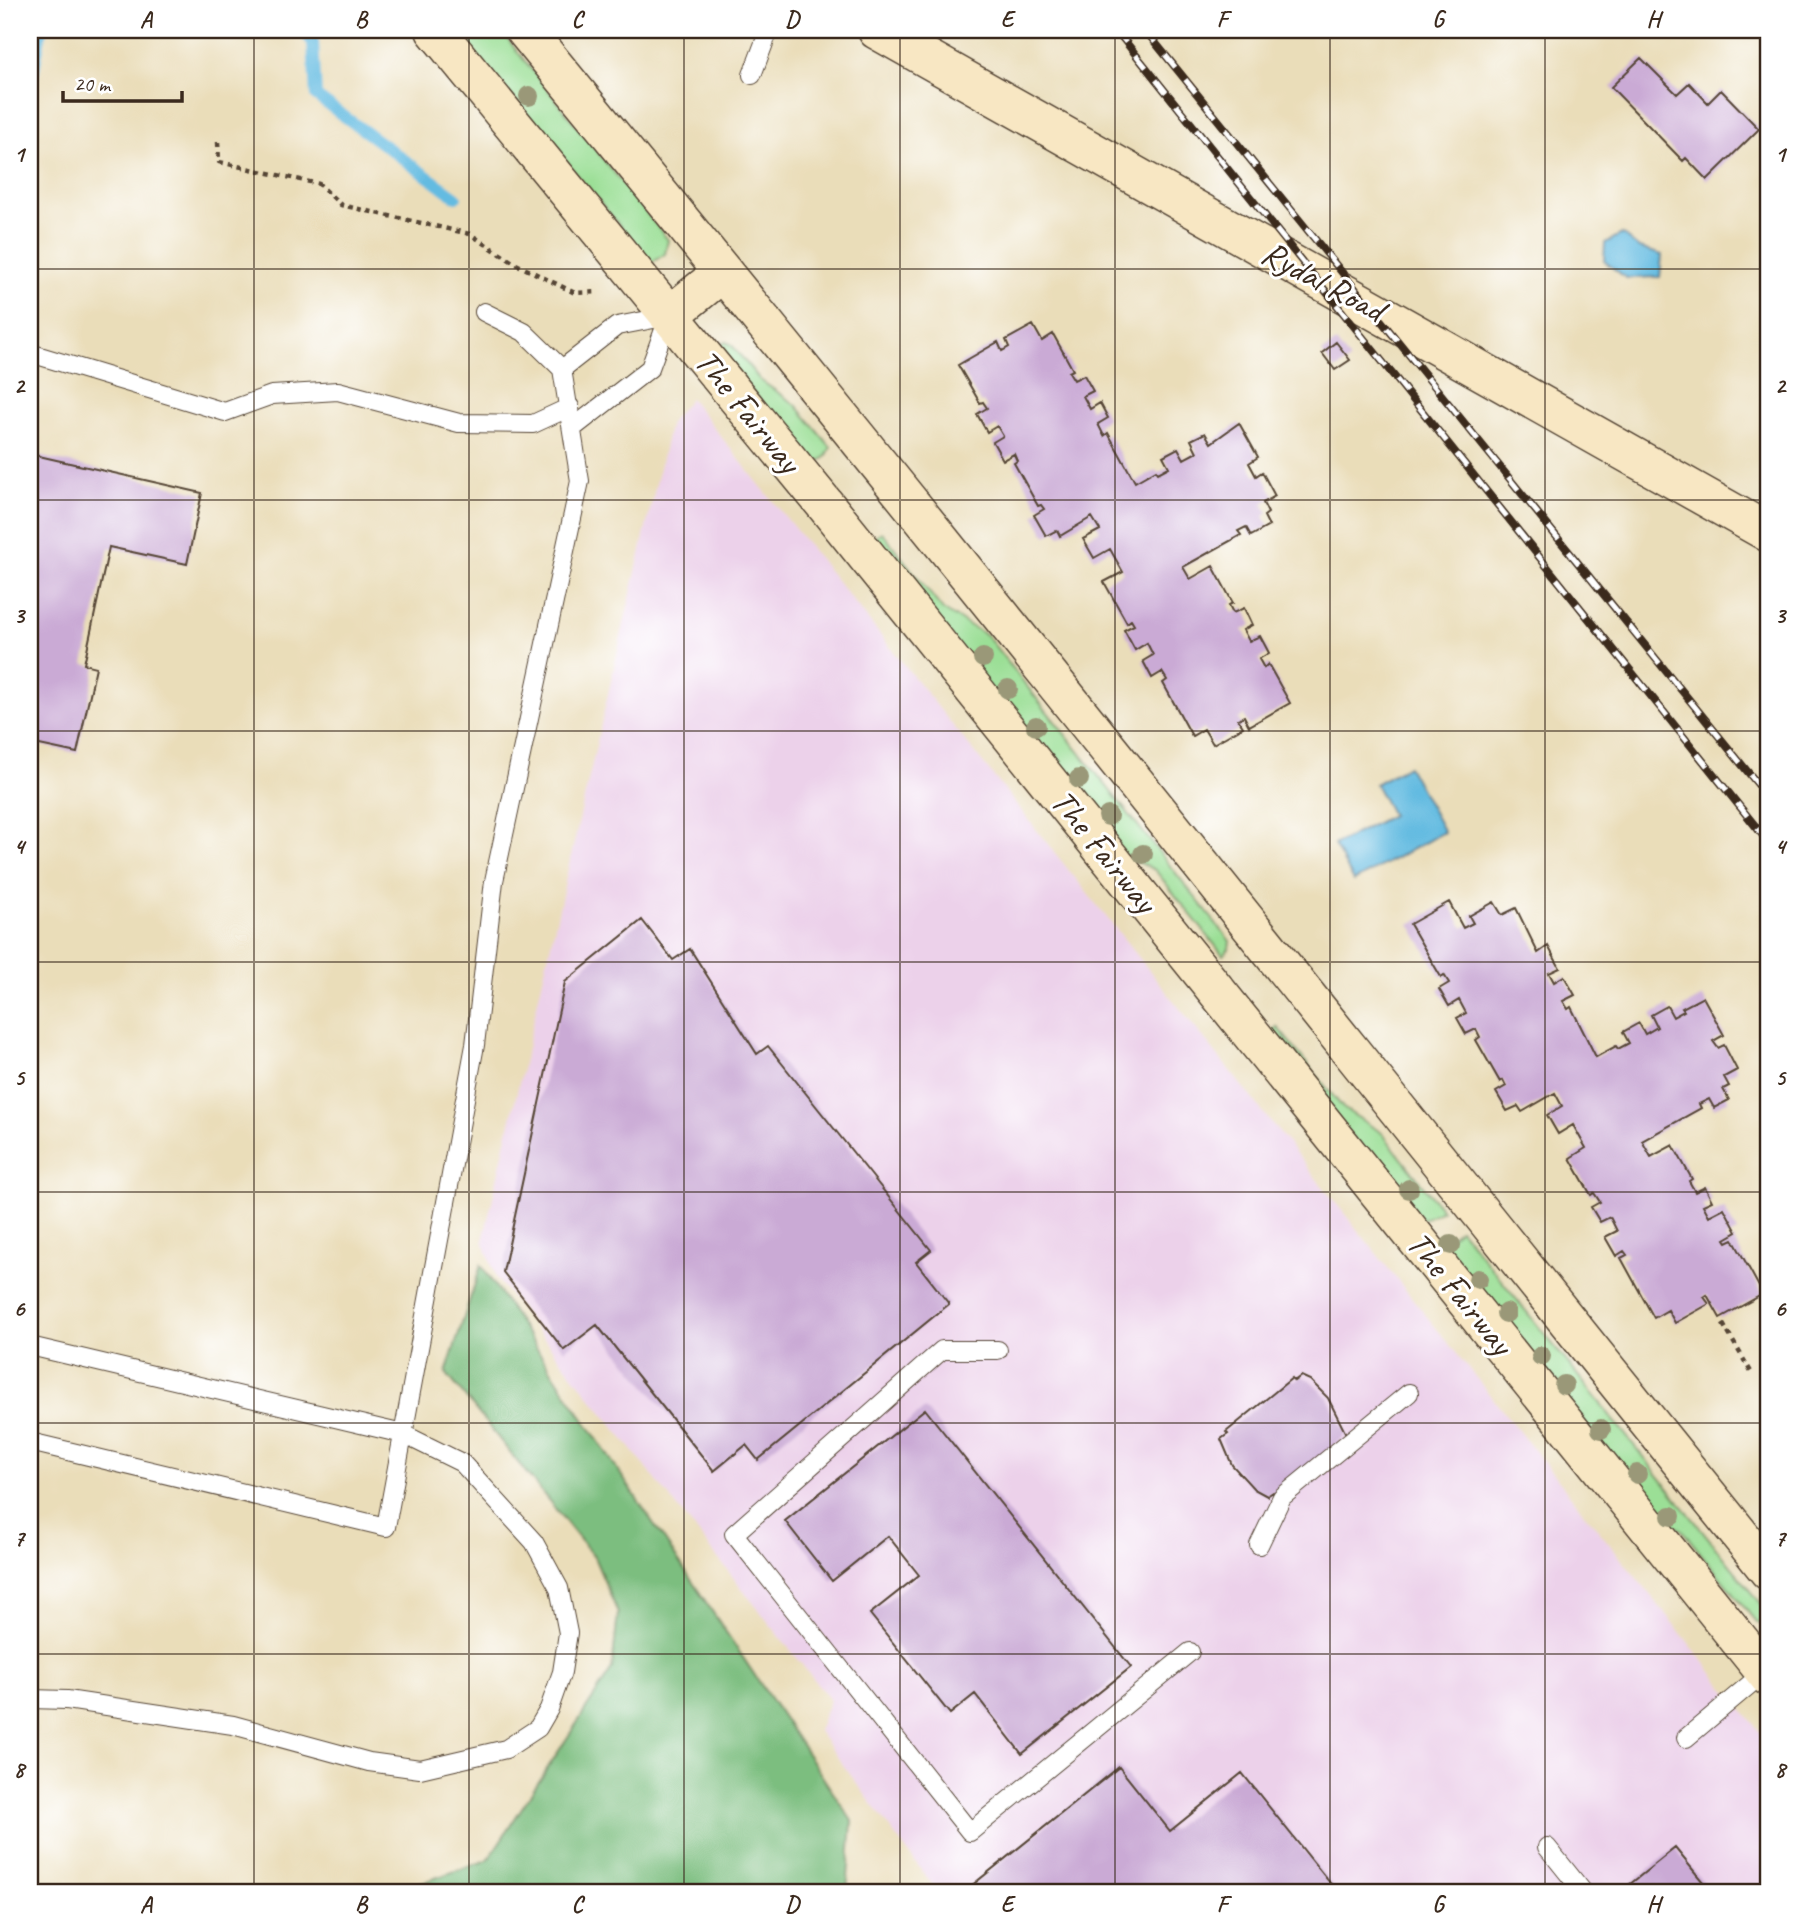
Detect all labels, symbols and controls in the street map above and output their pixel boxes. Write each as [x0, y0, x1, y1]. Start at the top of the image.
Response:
text: A [140, 5, 154, 34]
text: B [355, 5, 369, 34]
text: C [572, 5, 586, 34]
text: D [785, 5, 801, 34]
text: E [1001, 5, 1017, 34]
text: F [1217, 5, 1233, 34]
text: G [1432, 5, 1447, 34]
text: H [1646, 5, 1664, 34]
scale bar [63, 60, 182, 104]
text: 20 m [74, 71, 112, 97]
text: 1 [14, 140, 27, 169]
text: 1 [1775, 140, 1788, 169]
street label: Rydal Road [1254, 230, 1397, 334]
street label: The Fairway [685, 340, 813, 484]
text: 2 [14, 371, 27, 400]
text: 2 [1775, 371, 1788, 400]
text: 3 [14, 601, 27, 630]
text: 3 [1775, 601, 1788, 630]
street label: The Fairway [1041, 780, 1169, 924]
text: 4 [14, 832, 27, 861]
text: 4 [1775, 832, 1788, 861]
text: 5 [14, 1063, 26, 1092]
text: 5 [1775, 1063, 1787, 1092]
street label: The Fairway [1397, 1222, 1525, 1366]
text: 6 [14, 1294, 27, 1323]
text: 6 [1775, 1294, 1788, 1323]
text: 7 [14, 1524, 27, 1553]
text: 7 [1775, 1524, 1788, 1553]
text: 8 [14, 1755, 27, 1784]
text: 8 [1775, 1755, 1788, 1784]
text: A [140, 1890, 154, 1919]
text: B [355, 1890, 369, 1919]
text: C [572, 1890, 586, 1919]
text: D [785, 1890, 801, 1919]
text: E [1001, 1890, 1017, 1919]
text: F [1217, 1890, 1233, 1919]
text: G [1432, 1890, 1447, 1919]
text: H [1646, 1890, 1664, 1919]

